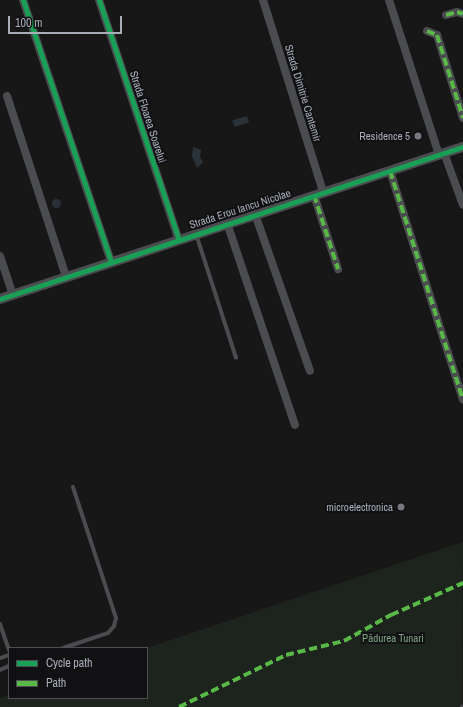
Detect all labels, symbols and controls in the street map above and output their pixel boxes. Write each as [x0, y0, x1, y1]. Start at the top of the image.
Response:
scale bar [10, 8, 124, 34]
text: 100 m [15, 15, 42, 31]
street label: Strada Dimitrie Cantemir [282, 43, 324, 143]
street label: Strada Floarea Soarelui [127, 69, 169, 165]
place label: Residence 5 [359, 129, 410, 143]
marker: Residence 5 [413, 131, 423, 141]
street label: Strada Erou Iancu Nicolae [188, 186, 292, 232]
place label: microelectronica [326, 500, 393, 514]
marker: microelectronica [396, 502, 406, 512]
park label: Pădurea Tunari [362, 631, 424, 645]
legend [8, 647, 148, 699]
text: Cycle path [46, 655, 93, 671]
text: Path [46, 675, 66, 691]

